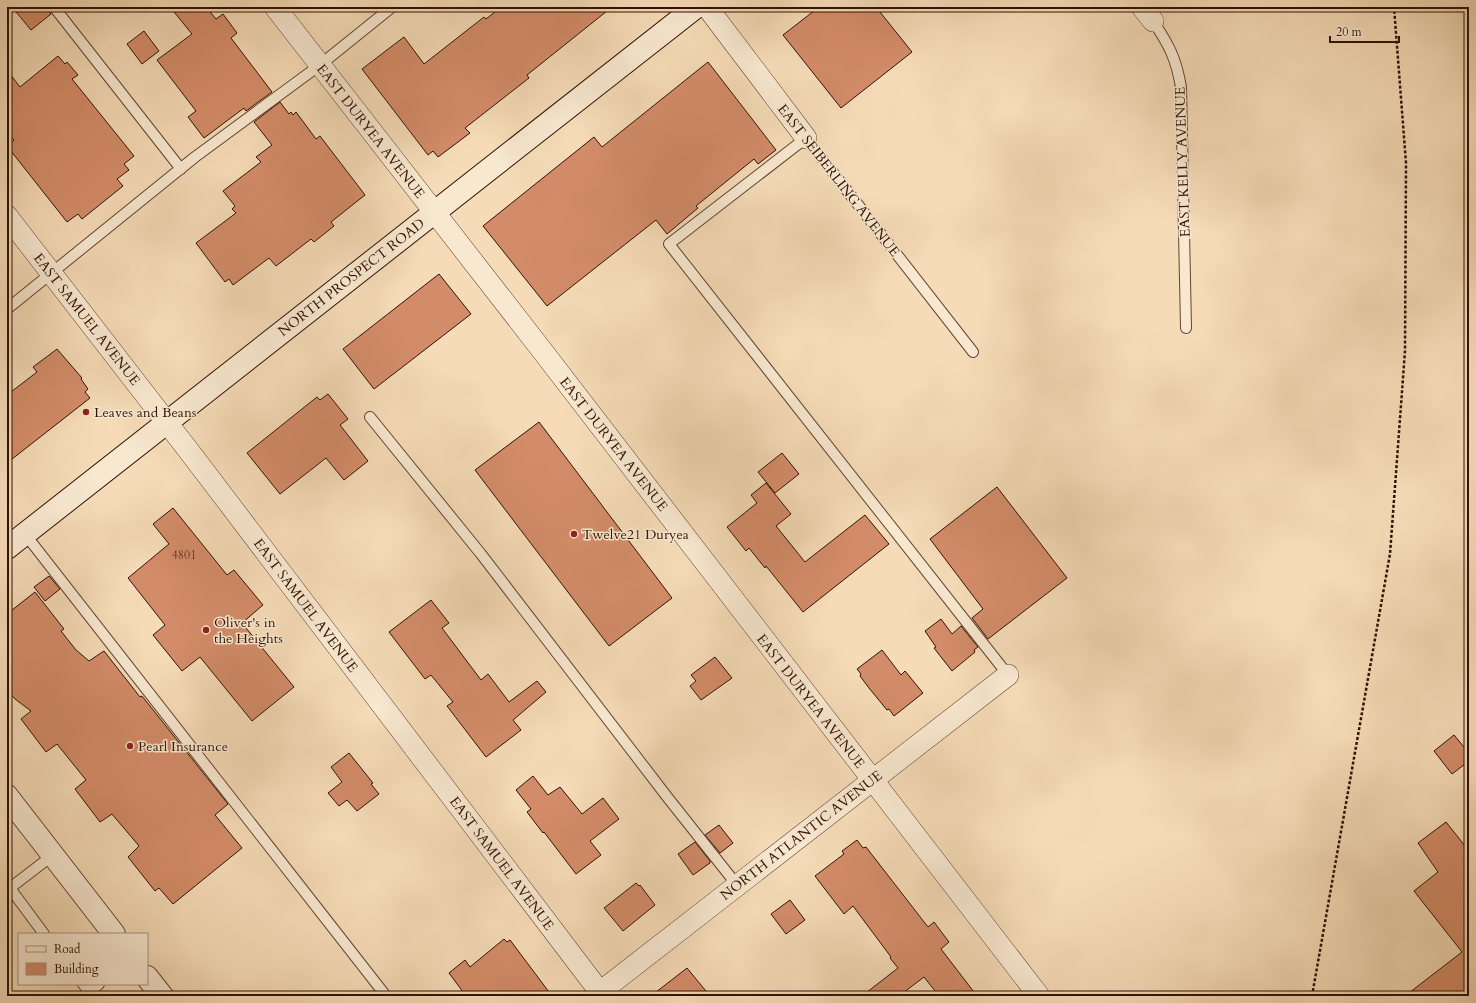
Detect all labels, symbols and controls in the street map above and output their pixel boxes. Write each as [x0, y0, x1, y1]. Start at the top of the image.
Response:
scale bar [1330, 18, 1399, 44]
text: 20 m [1336, 24, 1363, 40]
street label: EAST DURYEA AVENUE [312, 60, 429, 203]
street label: EAST KELLY AVENUE [1170, 86, 1195, 238]
street label: EAST SEIBERLING AVENUE [773, 100, 904, 261]
street label: NORTH PROSPECT ROAD [274, 214, 429, 341]
street label: EAST SAMUEL AVENUE [29, 249, 144, 390]
street label: EAST DURYEA AVENUE [555, 373, 672, 516]
place label: Leaves and Beans [94, 403, 197, 422]
marker: Leaves and Beans [81, 407, 91, 417]
place label: Twelve21 Duryea [582, 525, 689, 544]
marker: Twelve21 Duryea [569, 529, 579, 539]
street label: EAST SAMUEL AVENUE [249, 534, 362, 676]
house number: 4801 [172, 547, 196, 563]
place label: Oliver's in the Heights [214, 613, 283, 648]
marker: Oliver's in the Heights [201, 625, 211, 635]
street label: EAST DURYEA AVENUE [752, 630, 869, 773]
place label: Pearl Insurance [138, 737, 228, 756]
marker: Pearl Insurance [125, 741, 135, 751]
street label: NORTH ATLANTIC AVENUE [716, 766, 886, 905]
street label: EAST SAMUEL AVENUE [445, 792, 558, 934]
legend [18, 933, 148, 985]
text: Road [54, 941, 81, 957]
text: Building [54, 961, 99, 977]

